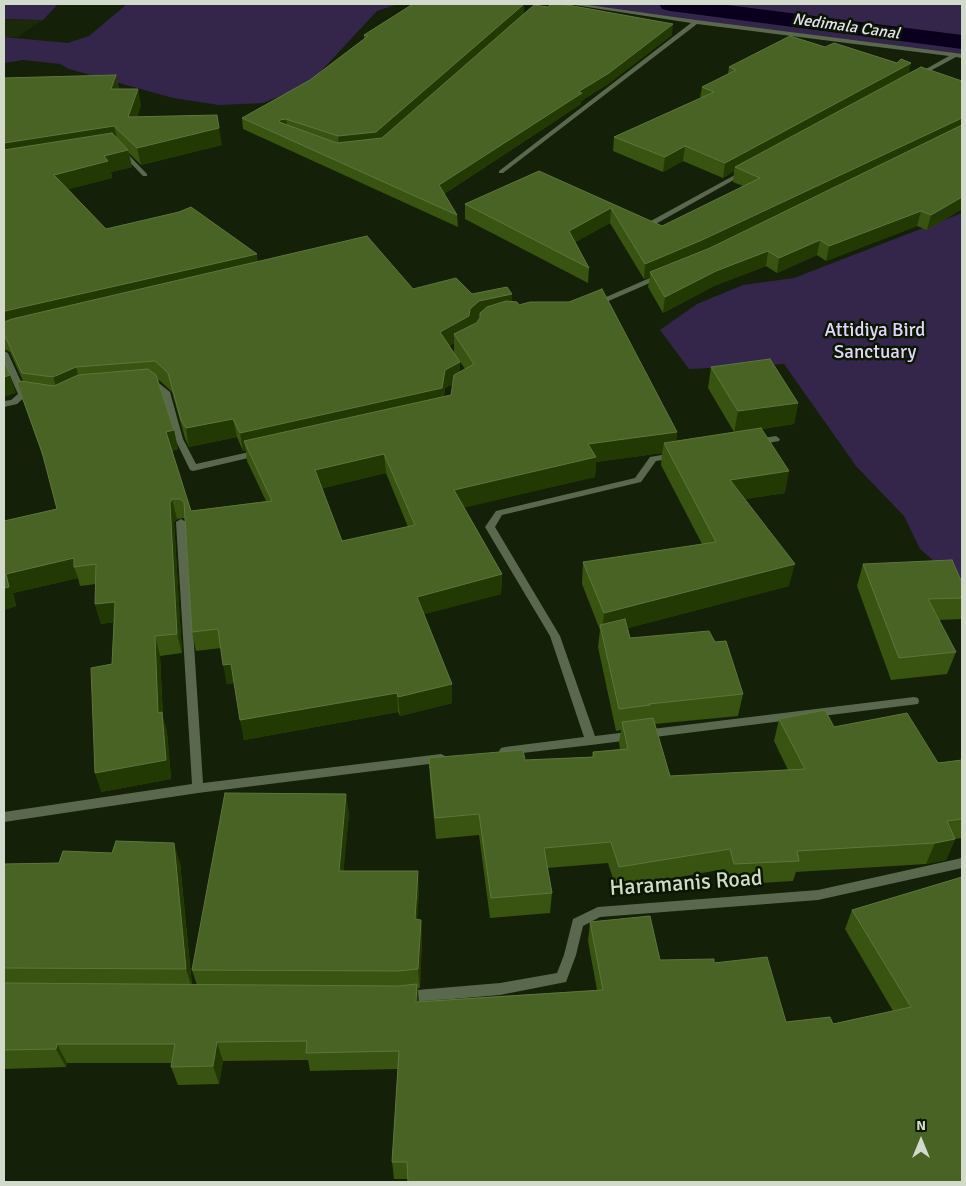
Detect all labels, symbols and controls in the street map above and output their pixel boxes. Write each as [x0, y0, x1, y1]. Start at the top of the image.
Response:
water label: Nedimala Canal [791, 10, 901, 44]
park label: Attidiya Bird Sanctuary [825, 320, 925, 364]
street label: Haramanis Road [609, 865, 763, 903]
north arrow [896, 1116, 946, 1166]
text: N [916, 1117, 926, 1134]

